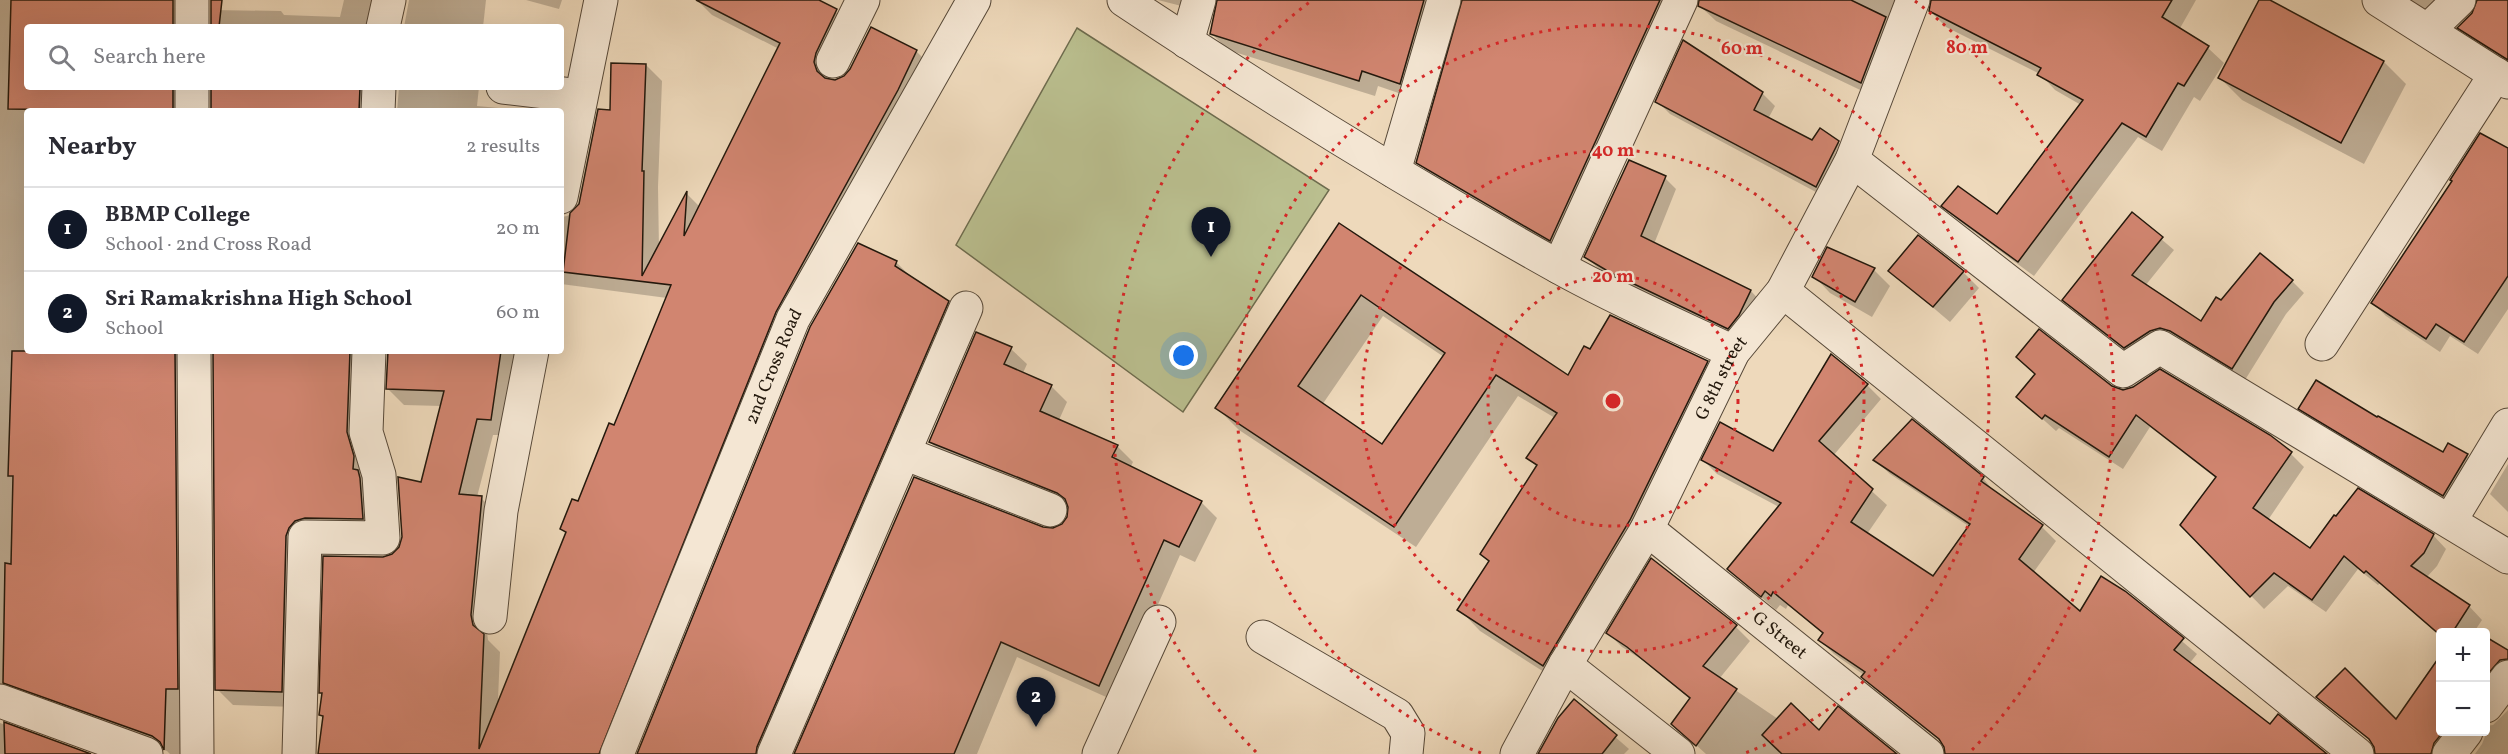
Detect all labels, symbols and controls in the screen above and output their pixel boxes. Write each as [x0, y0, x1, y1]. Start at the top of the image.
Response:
search box [24, 24, 564, 90]
text: 80 m [1946, 36, 1988, 61]
text: 60 m [1721, 37, 1763, 62]
icon: search [45, 41, 78, 74]
text: Search here [93, 42, 206, 73]
text: Nearby [48, 129, 137, 165]
text: 2 results [466, 133, 540, 161]
text: 40 m [1592, 139, 1634, 164]
text: BBMP College [105, 200, 250, 231]
pin: 1 [1192, 208, 1230, 257]
text: 1 [63, 215, 72, 243]
text: 20 m [496, 215, 540, 243]
text: School · 2nd Cross Road [105, 231, 312, 259]
text: 20 m [1592, 265, 1634, 290]
text: Sri Ramakrishna High School [105, 284, 412, 315]
text: 2 [62, 299, 73, 327]
text: 60 m [496, 299, 540, 327]
street label: 2nd Cross Road [739, 304, 809, 428]
text: School [105, 315, 163, 343]
street label: G 8th street [1689, 331, 1754, 424]
your location [1169, 341, 1198, 370]
centre of rings [1603, 391, 1623, 411]
street label: G Street [1747, 606, 1812, 665]
map controls [2436, 628, 2490, 736]
button: + [2436, 628, 2490, 682]
pin: 2 [1016, 678, 1056, 727]
button: − [2436, 682, 2490, 736]

